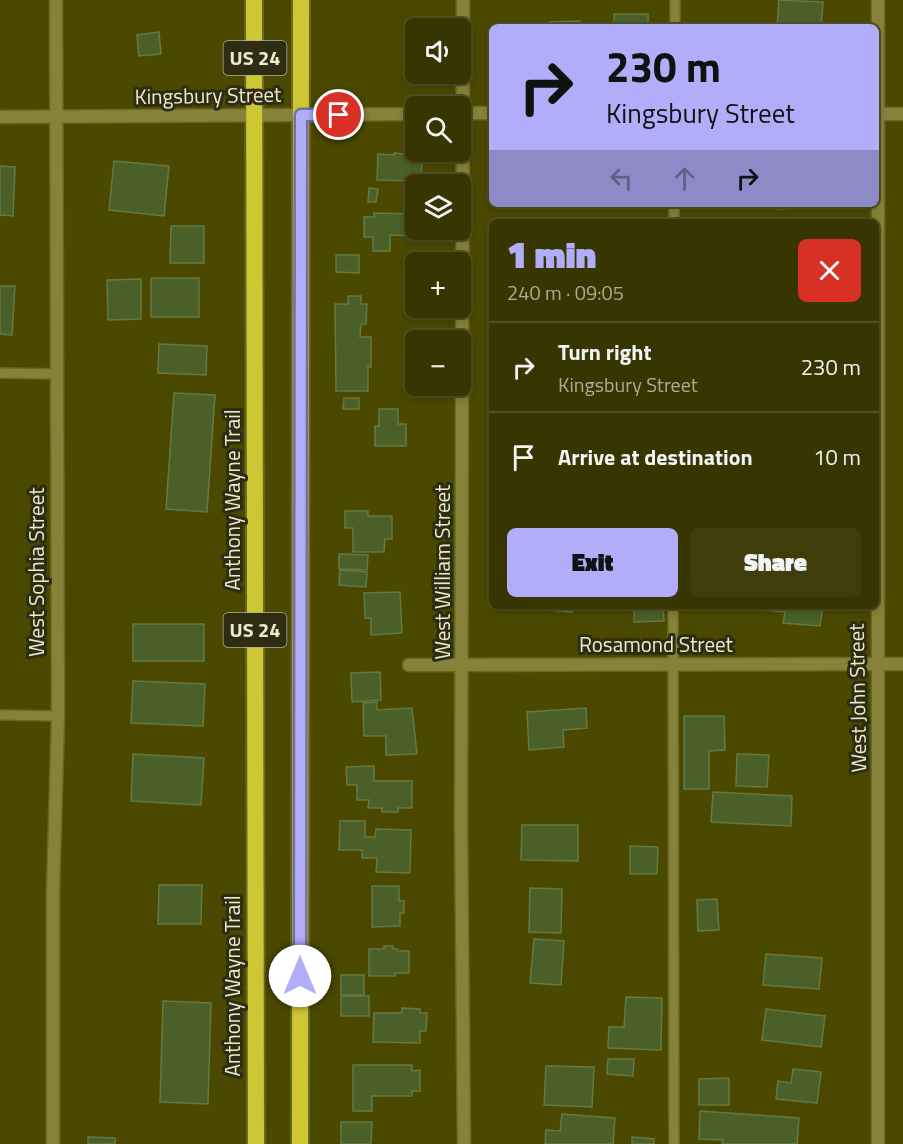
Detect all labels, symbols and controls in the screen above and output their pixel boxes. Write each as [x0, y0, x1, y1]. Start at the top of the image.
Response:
map controls [405, 18, 471, 396]
button: sound [405, 18, 471, 84]
text: 230 m [606, 34, 721, 98]
road number: US 24 [224, 41, 286, 75]
icon: right [507, 48, 585, 126]
street label: Kingsbury Street [134, 78, 282, 112]
pin [313, 89, 364, 140]
text: Kingsbury Street [606, 92, 795, 133]
button: search [405, 96, 471, 162]
icon: arrive [322, 98, 355, 131]
icon: left [605, 162, 638, 195]
icon: ahead [668, 162, 701, 195]
icon: right [731, 162, 764, 195]
button: layers [405, 174, 471, 240]
text: 1 min [507, 227, 596, 282]
button: close [798, 239, 861, 302]
button: + [405, 252, 471, 318]
text: 240 m · 09:05 [507, 277, 624, 308]
button: − [405, 330, 471, 396]
text: Turn right [558, 335, 652, 369]
text: 230 m [801, 350, 861, 384]
icon: right [507, 351, 540, 384]
text: Kingsbury Street [558, 369, 698, 400]
street label: Anthony Wayne Trail [216, 409, 248, 591]
text: Arrive at destination [558, 440, 753, 474]
text: 10 m [813, 440, 861, 474]
icon: arrive [507, 441, 540, 474]
street label: West William Street [426, 484, 458, 659]
street label: West Sophia Street [20, 487, 52, 657]
button: Exit [507, 528, 678, 597]
button: Share [690, 528, 861, 597]
road number: US 24 [224, 613, 286, 647]
street label: West John Street [840, 623, 874, 773]
street label: Rosamond Street [579, 628, 734, 660]
street label: Anthony Wayne Trail [216, 895, 248, 1077]
position arrow [268, 944, 332, 1008]

